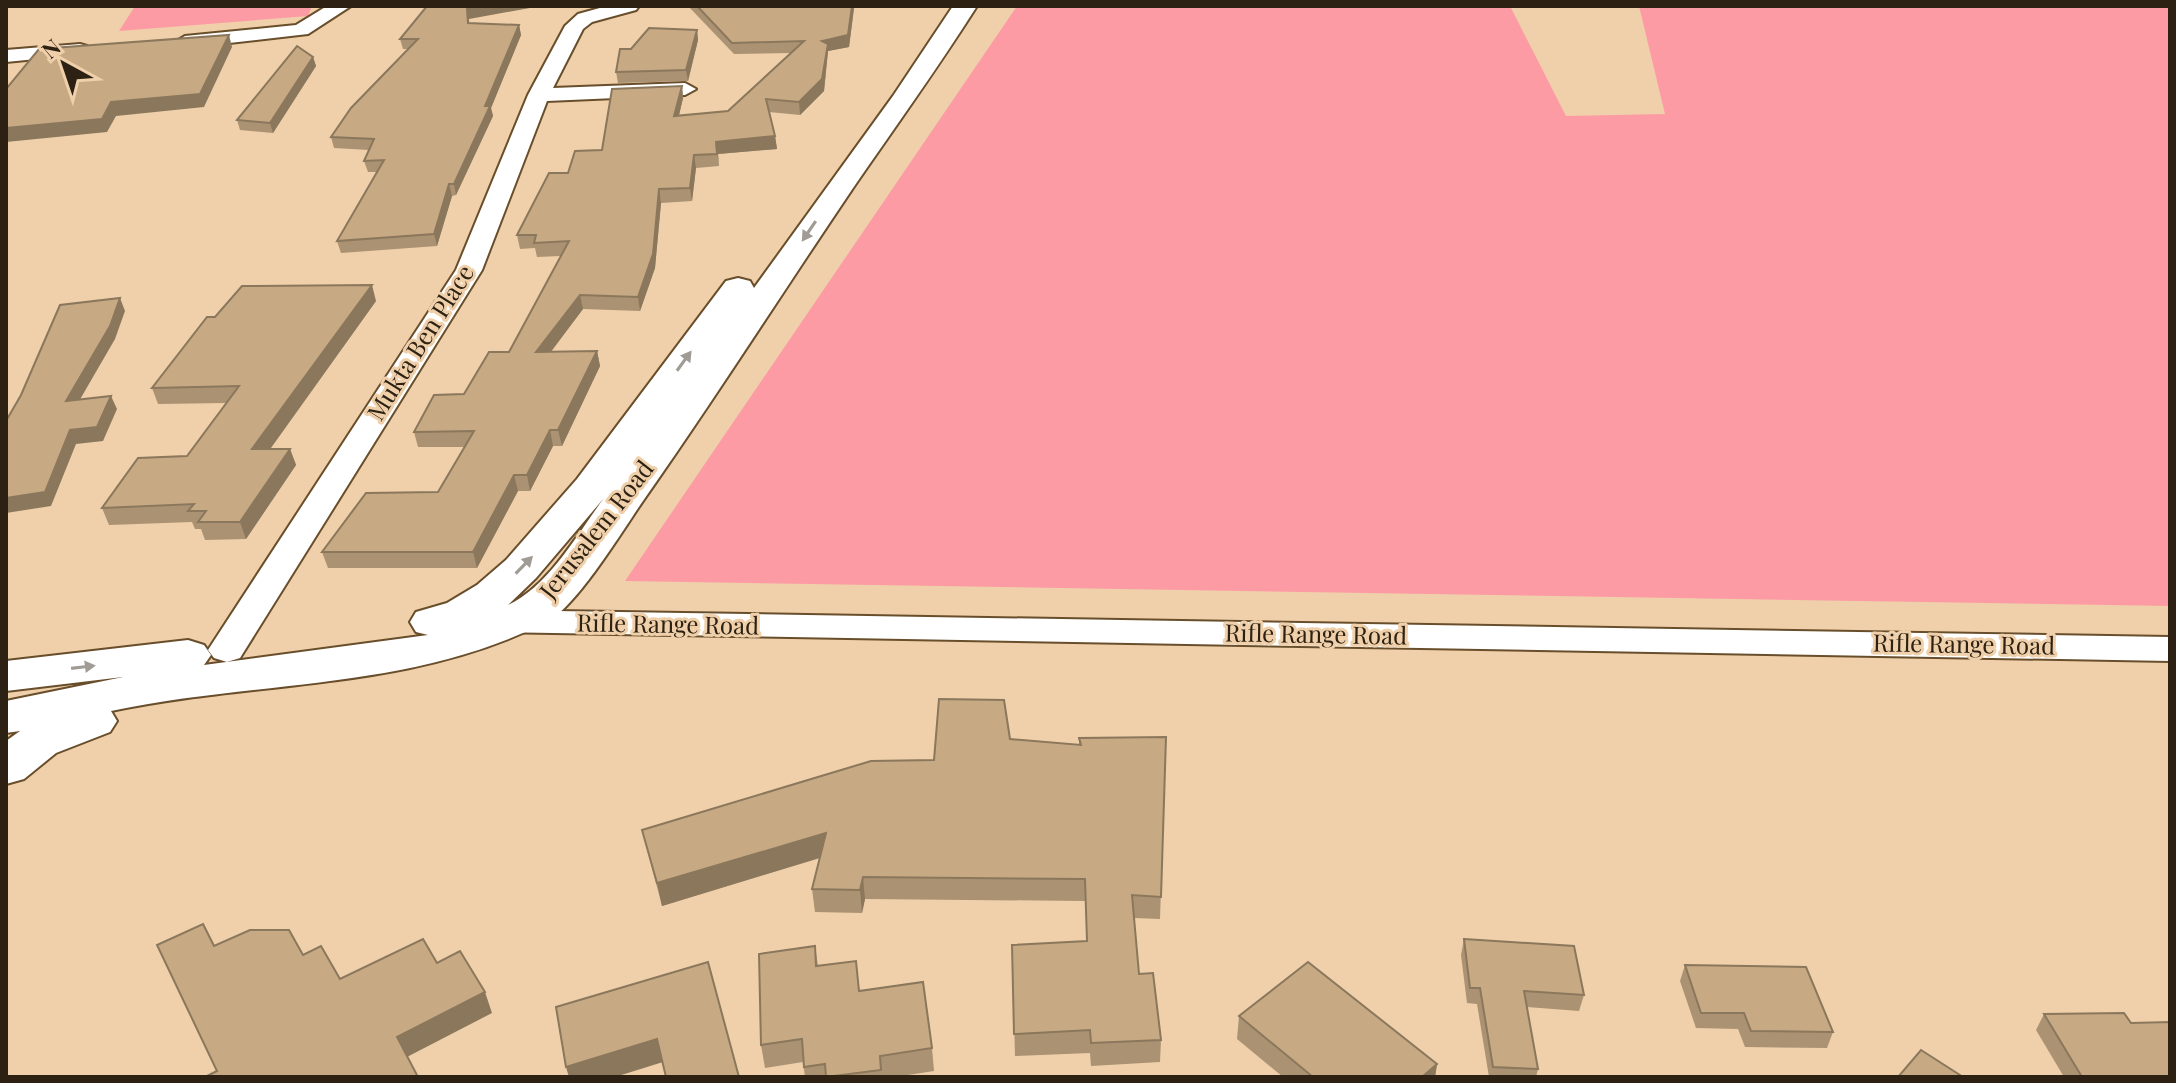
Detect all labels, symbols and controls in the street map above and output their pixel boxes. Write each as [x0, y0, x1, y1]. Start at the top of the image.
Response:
north arrow [24, 24, 104, 104]
text: N [35, 31, 66, 65]
one-way arrow [803, 220, 817, 242]
street label: Mukta Ben Place [359, 258, 480, 426]
one-way arrow [676, 350, 692, 371]
street label: Jerusalem Road [531, 453, 660, 605]
one-way arrow [514, 556, 533, 575]
street label: Rifle Range Road [577, 605, 759, 641]
street label: Rifle Range Road [1225, 615, 1407, 651]
street label: Rifle Range Road [1873, 625, 2055, 661]
one-way arrow [71, 660, 96, 673]

